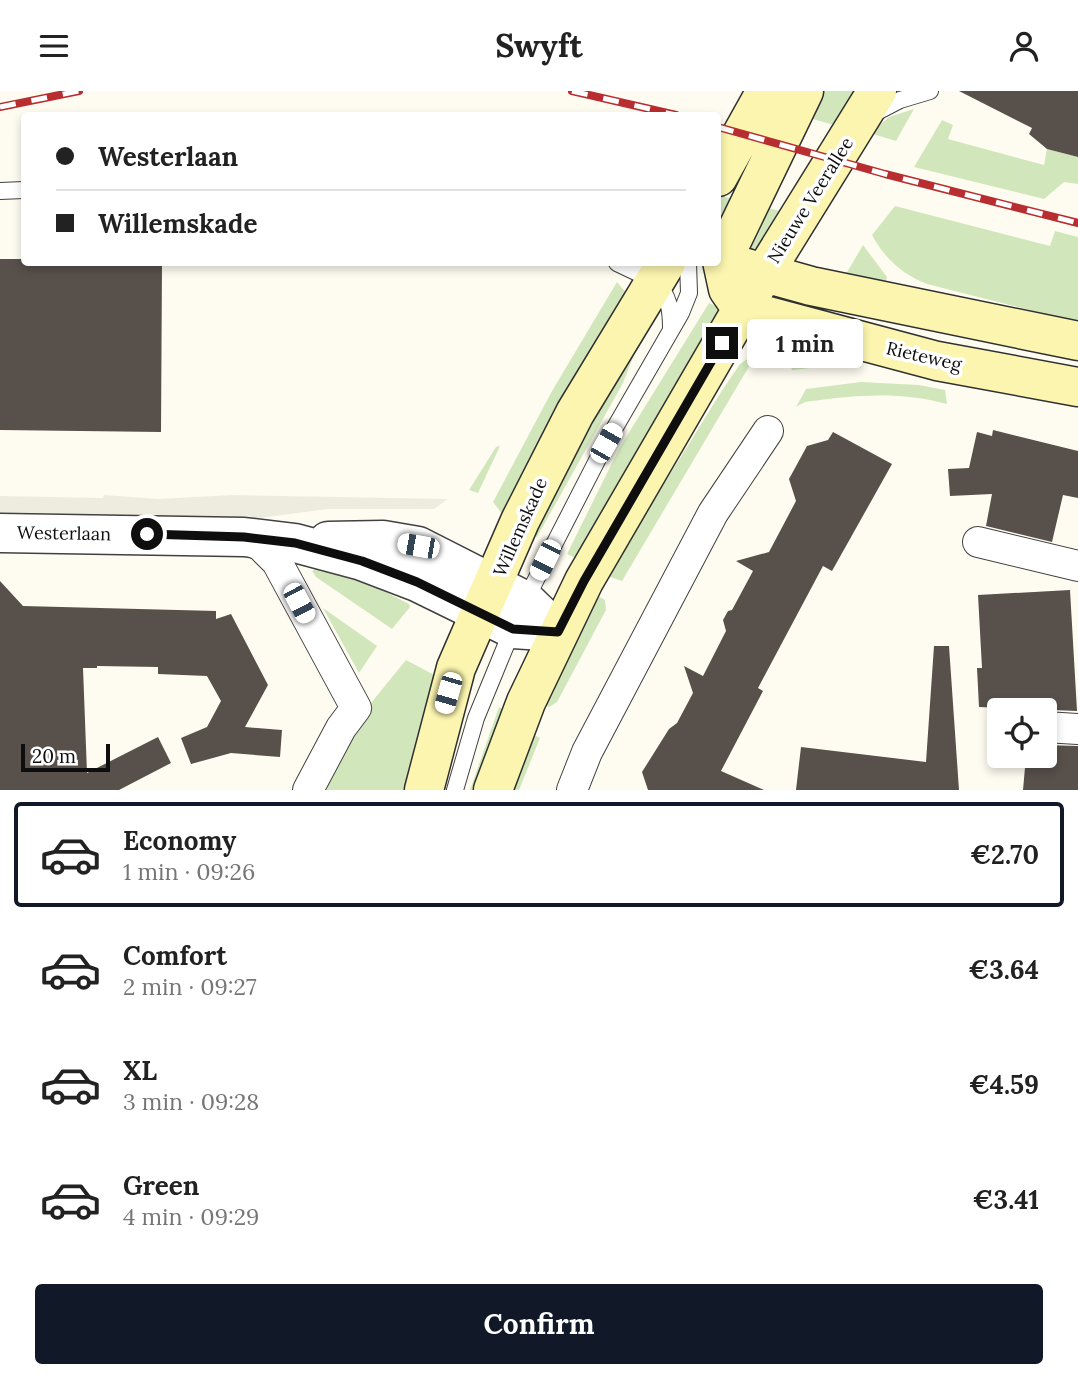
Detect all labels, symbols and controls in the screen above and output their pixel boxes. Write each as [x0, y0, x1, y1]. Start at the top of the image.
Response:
text: Swyft [495, 25, 583, 66]
icon: menu [35, 27, 73, 65]
icon: person [1005, 27, 1043, 65]
street label: Nieuwe Veerallee [762, 132, 858, 267]
text: Westerlaan [98, 140, 238, 173]
text: Willemskade [98, 207, 257, 240]
callout: 1 min [746, 319, 862, 367]
route end [706, 327, 738, 359]
text: 1 min [776, 329, 834, 358]
street label: Rieteweg [884, 336, 965, 376]
car [587, 420, 626, 466]
street label: Willemskade [488, 474, 552, 580]
route start [131, 518, 163, 550]
street label: Westerlaan [17, 521, 111, 545]
car [396, 532, 441, 560]
car [527, 537, 564, 583]
car [280, 580, 319, 626]
car [433, 670, 464, 716]
map controls [987, 698, 1057, 768]
button: locate [987, 698, 1057, 768]
scale bar [21, 741, 110, 773]
text: 20 m [32, 744, 76, 768]
icon: car [39, 823, 102, 886]
text: Economy [123, 824, 236, 857]
text: €2.70 [970, 838, 1039, 871]
text: 1 min · 09:26 [123, 857, 255, 886]
icon: car [39, 938, 102, 1001]
text: Comfort [123, 939, 227, 972]
text: €3.64 [968, 953, 1039, 986]
text: 2 min · 09:27 [123, 972, 257, 1001]
icon: car [39, 1053, 102, 1116]
text: XL [123, 1054, 157, 1087]
text: €4.59 [969, 1068, 1039, 1101]
text: 3 min · 09:28 [123, 1087, 259, 1116]
icon: car [39, 1168, 102, 1231]
text: Green [123, 1169, 199, 1202]
text: €3.41 [973, 1183, 1039, 1216]
text: 4 min · 09:29 [123, 1202, 259, 1231]
button: Confirm [35, 1284, 1043, 1364]

